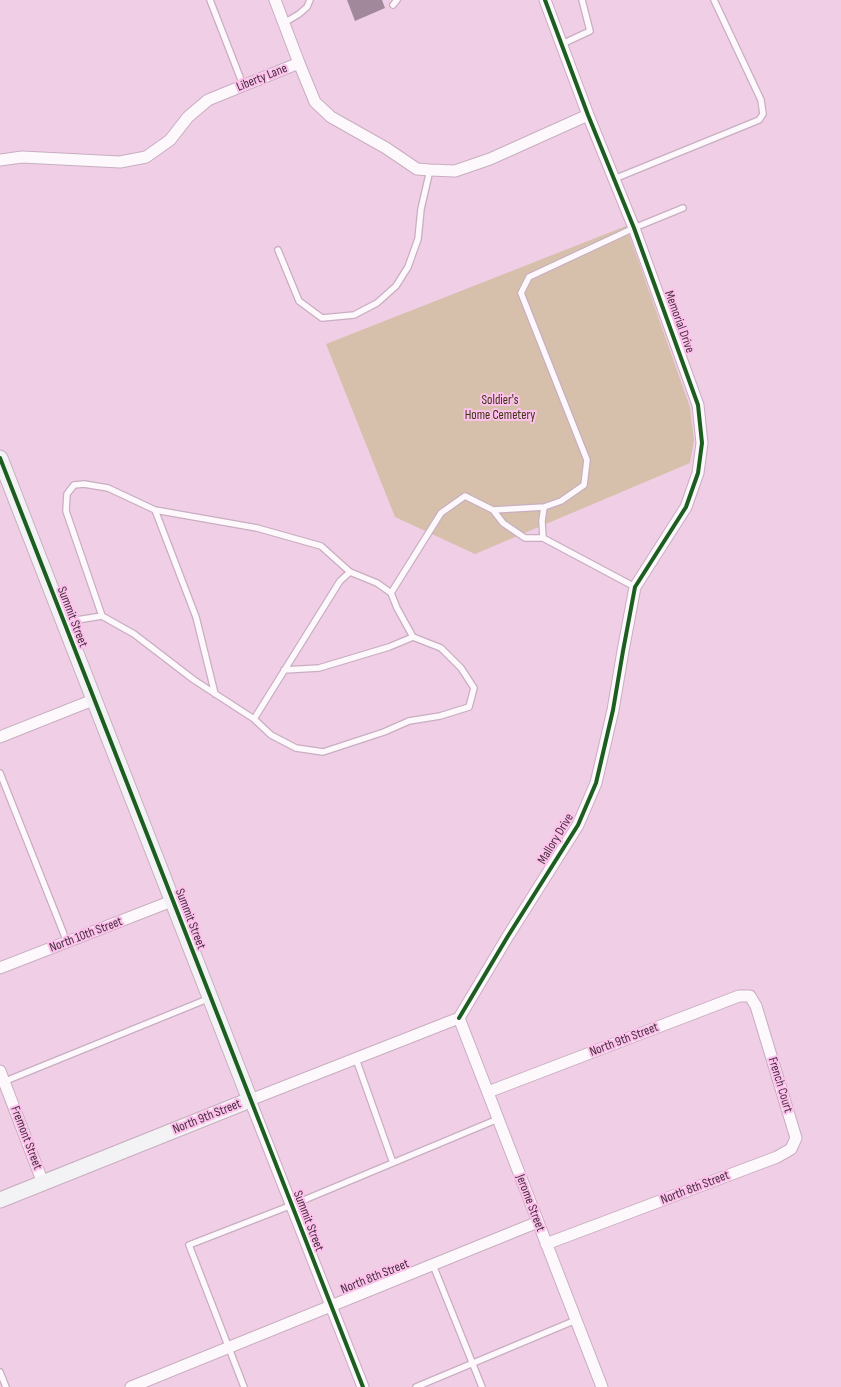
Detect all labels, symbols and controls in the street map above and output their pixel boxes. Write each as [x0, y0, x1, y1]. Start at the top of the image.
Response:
street label: Liberty Lane [234, 61, 290, 95]
street label: Memorial Drive [661, 289, 697, 355]
park label: Soldier's Home Cemetery [465, 393, 535, 424]
street label: Summit Street [53, 585, 91, 649]
street label: Mallory Drive [535, 811, 577, 867]
street label: Summit Street [171, 887, 209, 951]
street label: North 10th Street [47, 914, 125, 956]
street label: North 9th Street [587, 1020, 661, 1060]
street label: French Court [764, 1055, 796, 1115]
street label: North 9th Street [171, 1096, 243, 1138]
street label: Fremont Street [7, 1104, 45, 1172]
street label: North 8th Street [658, 1168, 732, 1208]
street label: Jerome Street [512, 1172, 548, 1234]
street label: Summit Street [289, 1189, 327, 1253]
street label: North 8th Street [339, 1256, 411, 1298]

